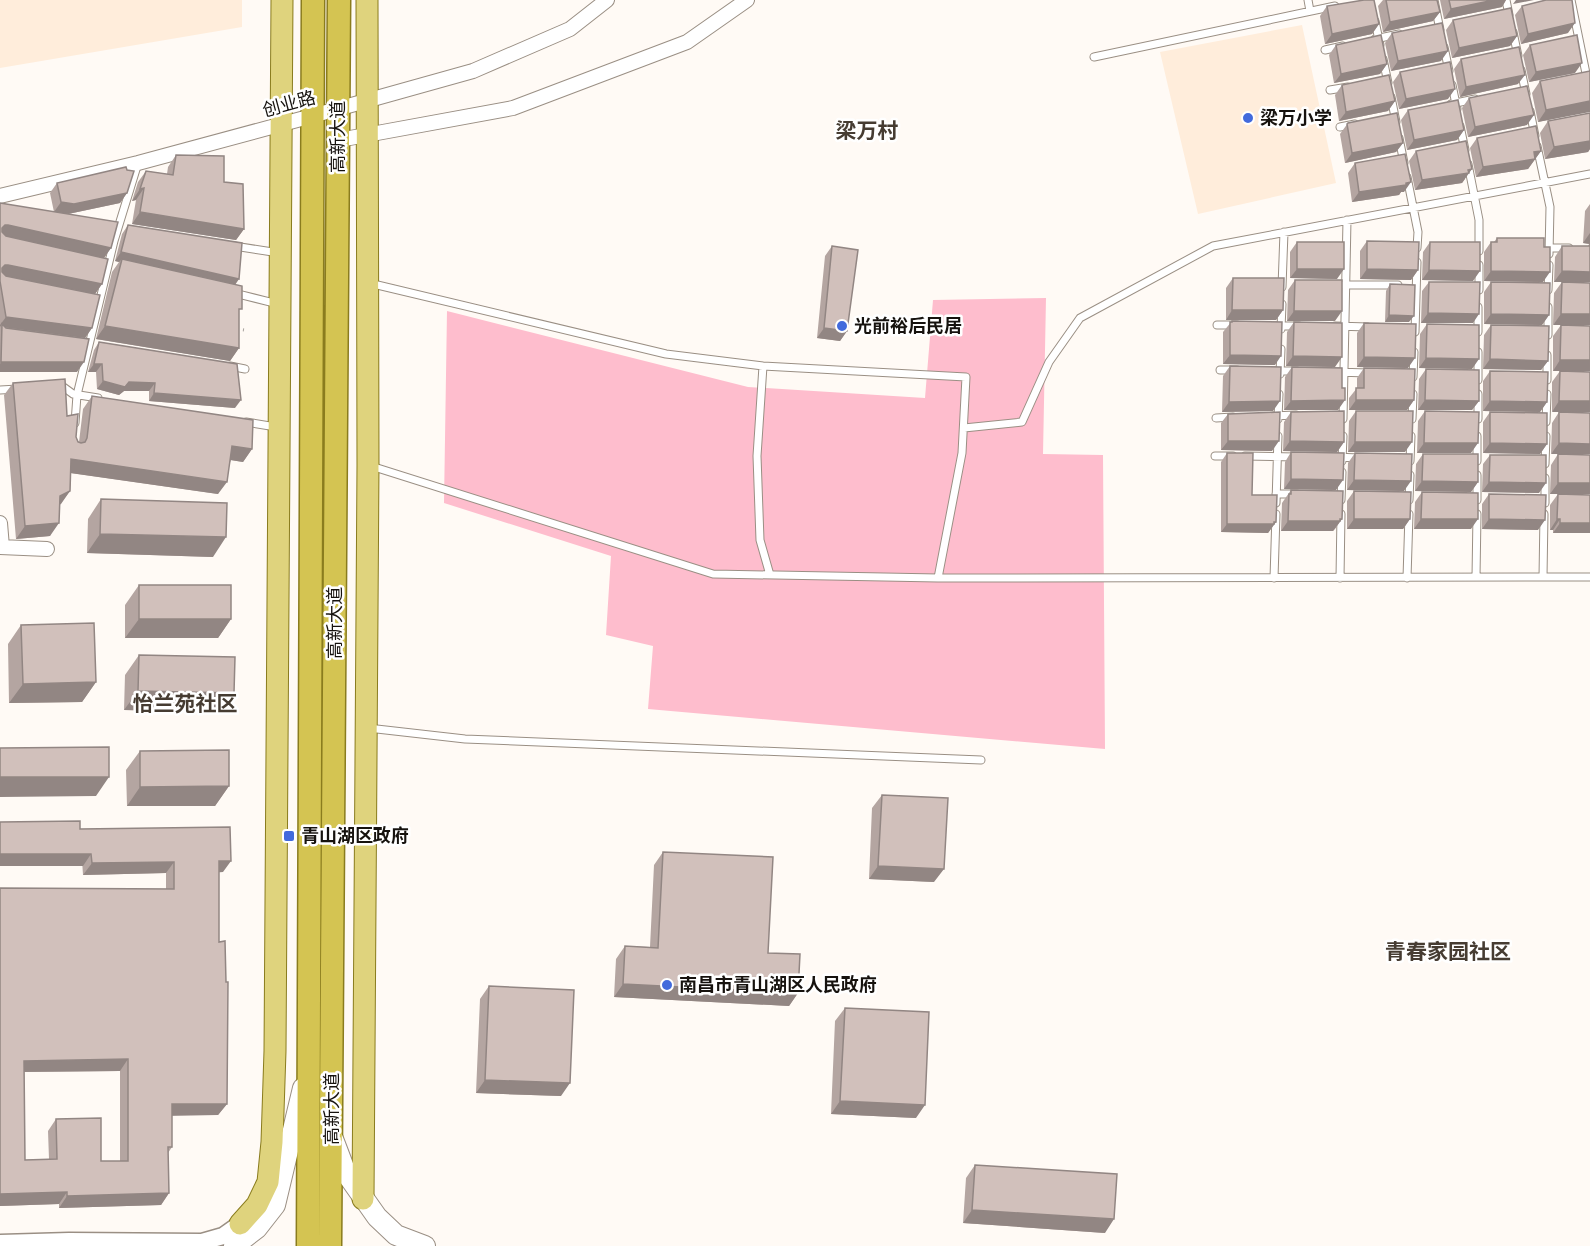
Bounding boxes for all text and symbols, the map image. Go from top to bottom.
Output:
street label: 创业路 [260,85,318,122]
street label: 高新大道 [326,101,349,173]
place label: 梁万小学 [1260,106,1332,129]
marker: 梁万小学 [1241,111,1255,125]
district label: 梁万村 [836,117,899,144]
place label: 光前裕后民居 [854,314,962,337]
marker: 光前裕后民居 [835,319,849,333]
street label: 高新大道 [323,587,346,659]
district label: 怡兰苑社区 [133,690,238,717]
place label: 青山湖区政府 [301,824,409,847]
marker: 青山湖区政府 [282,829,296,843]
district label: 青春家园社区 [1385,938,1511,965]
place label: 南昌市青山湖区人民政府 [679,973,877,996]
marker: 南昌市青山湖区人民政府 [660,978,674,992]
street label: 高新大道 [320,1073,343,1145]

